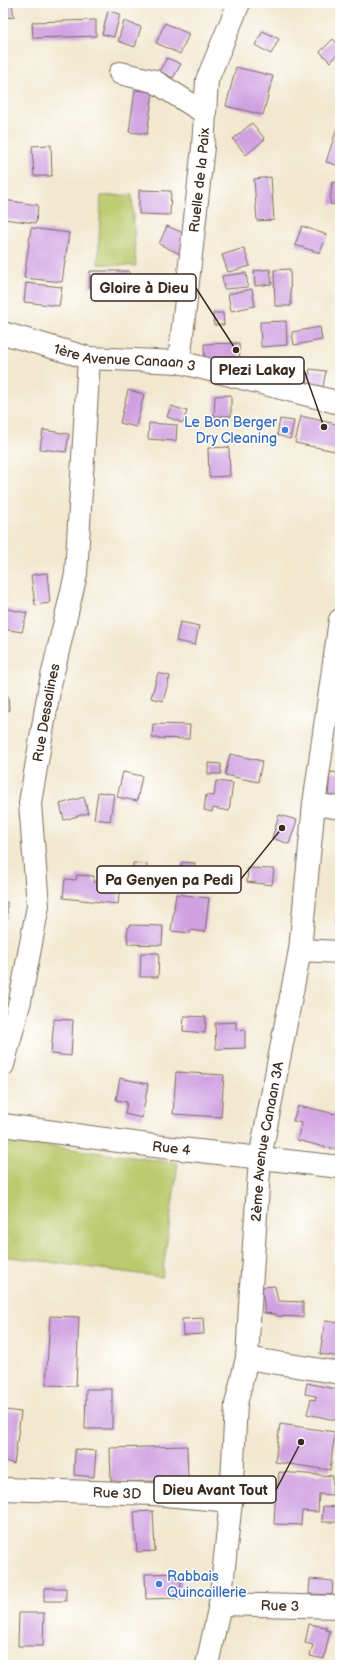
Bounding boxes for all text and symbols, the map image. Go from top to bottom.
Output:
street label: Ruelle de la Paix [185,127,213,233]
callout: Gloire à Dieu [91,274,196,301]
text: Gloire à Dieu [99,279,189,298]
street label: 1ère Avenue Canaan 3 [52,340,198,374]
callout: Plezi Lakay [211,357,304,384]
text: Plezi Lakay [219,361,296,380]
place label: Le Bon Berger Dry Cleaning [184,414,278,447]
marker: Le Bon Berger Dry Cleaning [280,425,290,435]
street label: Rue Dessalines [29,662,63,763]
callout: Pa Genyen pa Pedi [97,866,241,893]
text: Pa Genyen pa Pedi [105,871,233,890]
street label: 2ème Avenue Canaan 3A [247,1060,287,1222]
street label: Rue 4 [151,1137,192,1159]
callout: Dieu Avant Tout [154,1476,276,1503]
text: Dieu Avant Tout [162,1481,268,1500]
street label: Rue 3D [92,1483,142,1502]
place label: Rabbais Quincaillerie [167,1568,247,1601]
marker: Rabbais Quincaillerie [154,1579,164,1589]
street label: Rue 3 [261,1597,299,1614]

